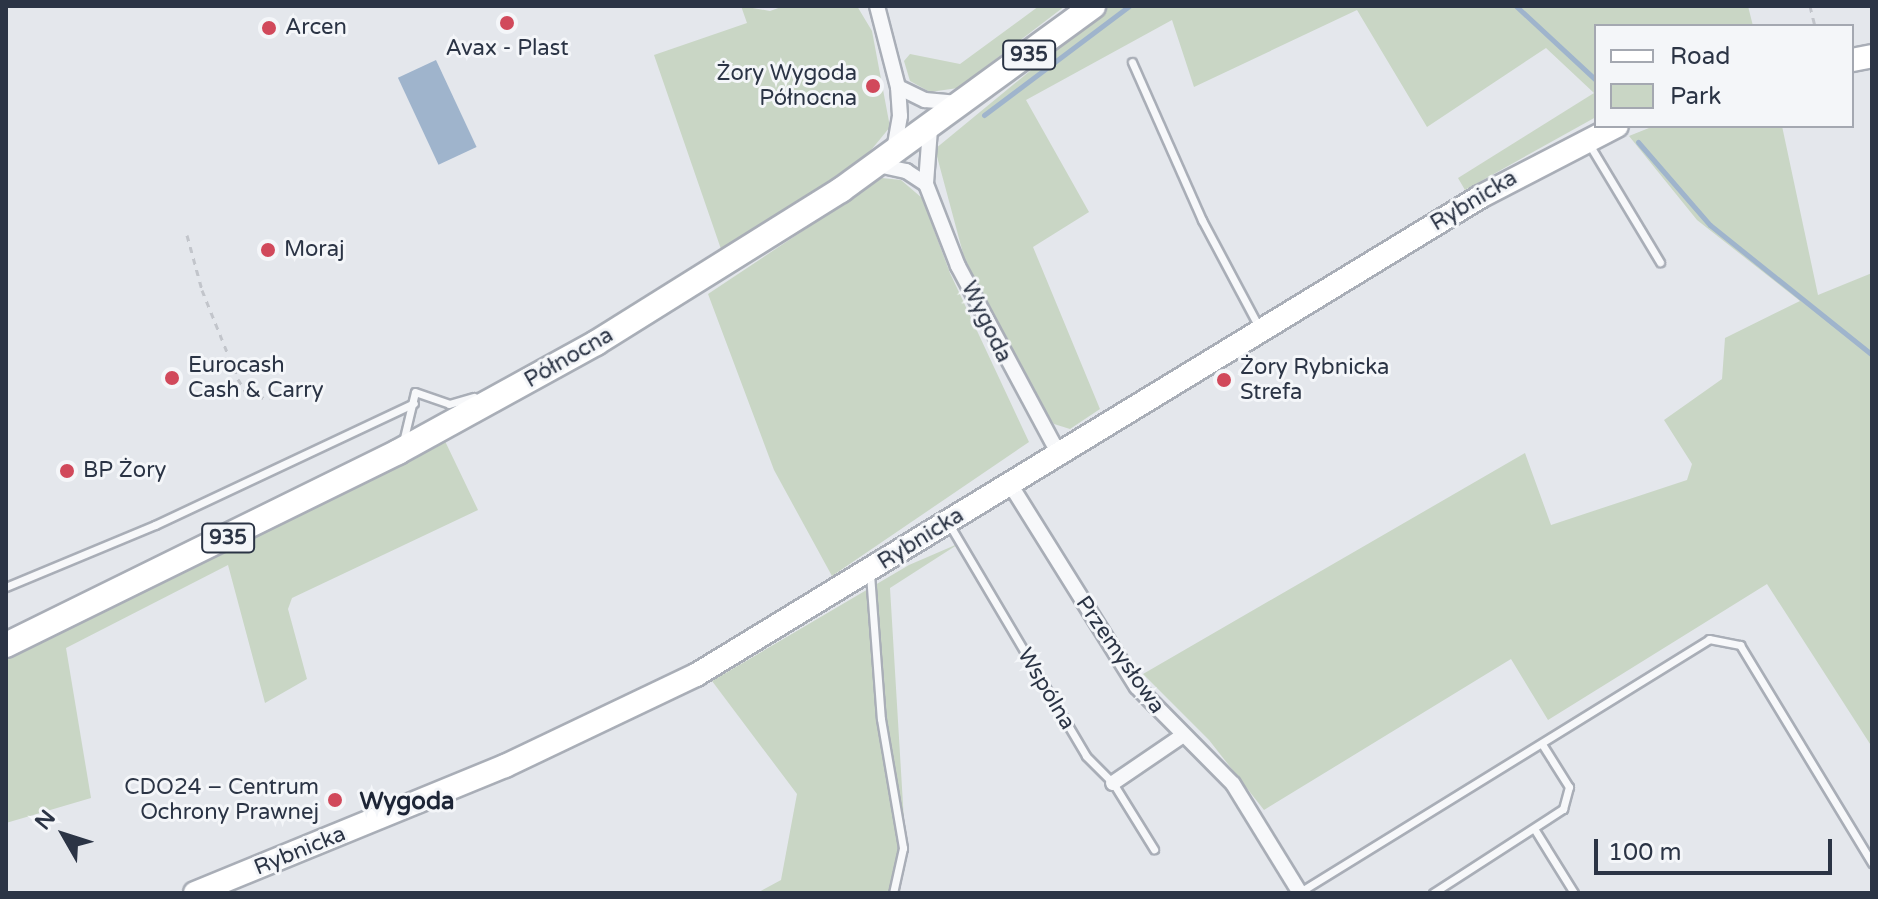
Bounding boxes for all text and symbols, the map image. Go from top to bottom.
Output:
marker: Avax - Plast [498,14,516,32]
place label: Arcen [285,15,347,41]
marker: Arcen [260,19,278,37]
legend [1594,24,1854,128]
place label: Avax - Plast [445,36,569,62]
road number: 935 [1001,39,1057,71]
text: Road [1670,42,1730,71]
place label: Żory Wygoda Północna [716,60,857,112]
marker: Żory Wygoda Północna [864,77,882,95]
text: Park [1670,82,1721,111]
street label: Rybnicka [1426,165,1522,237]
place label: Moraj [284,237,345,263]
marker: Moraj [259,241,277,259]
street label: Wygoda [955,277,1017,367]
street label: Północna [520,322,618,394]
place label: Eurocash Cash & Carry [188,352,323,404]
place label: Żory Rybnicka Strefa [1240,354,1389,406]
marker: Eurocash Cash & Carry [163,369,181,387]
marker: Żory Rybnicka Strefa [1215,371,1233,389]
place label: BP Żory [83,458,166,484]
marker: BP Żory [58,462,76,480]
street label: Rybnicka [873,502,969,576]
road number: 935 [200,522,256,554]
street label: Przemysłowa [1070,591,1170,719]
street label: Wspólna [1011,643,1081,735]
place label: CDO24 – Centrum Ochrony Prawnej [124,774,319,826]
district label: Wygoda [359,788,455,816]
marker: CDO24 – Centrum Ochrony Prawnej [326,791,344,809]
north arrow [24,795,104,875]
text: N [30,805,61,835]
street label: Rybnicka [251,821,349,881]
scale bar [1598,823,1836,873]
text: 100 m [1608,838,1682,867]

